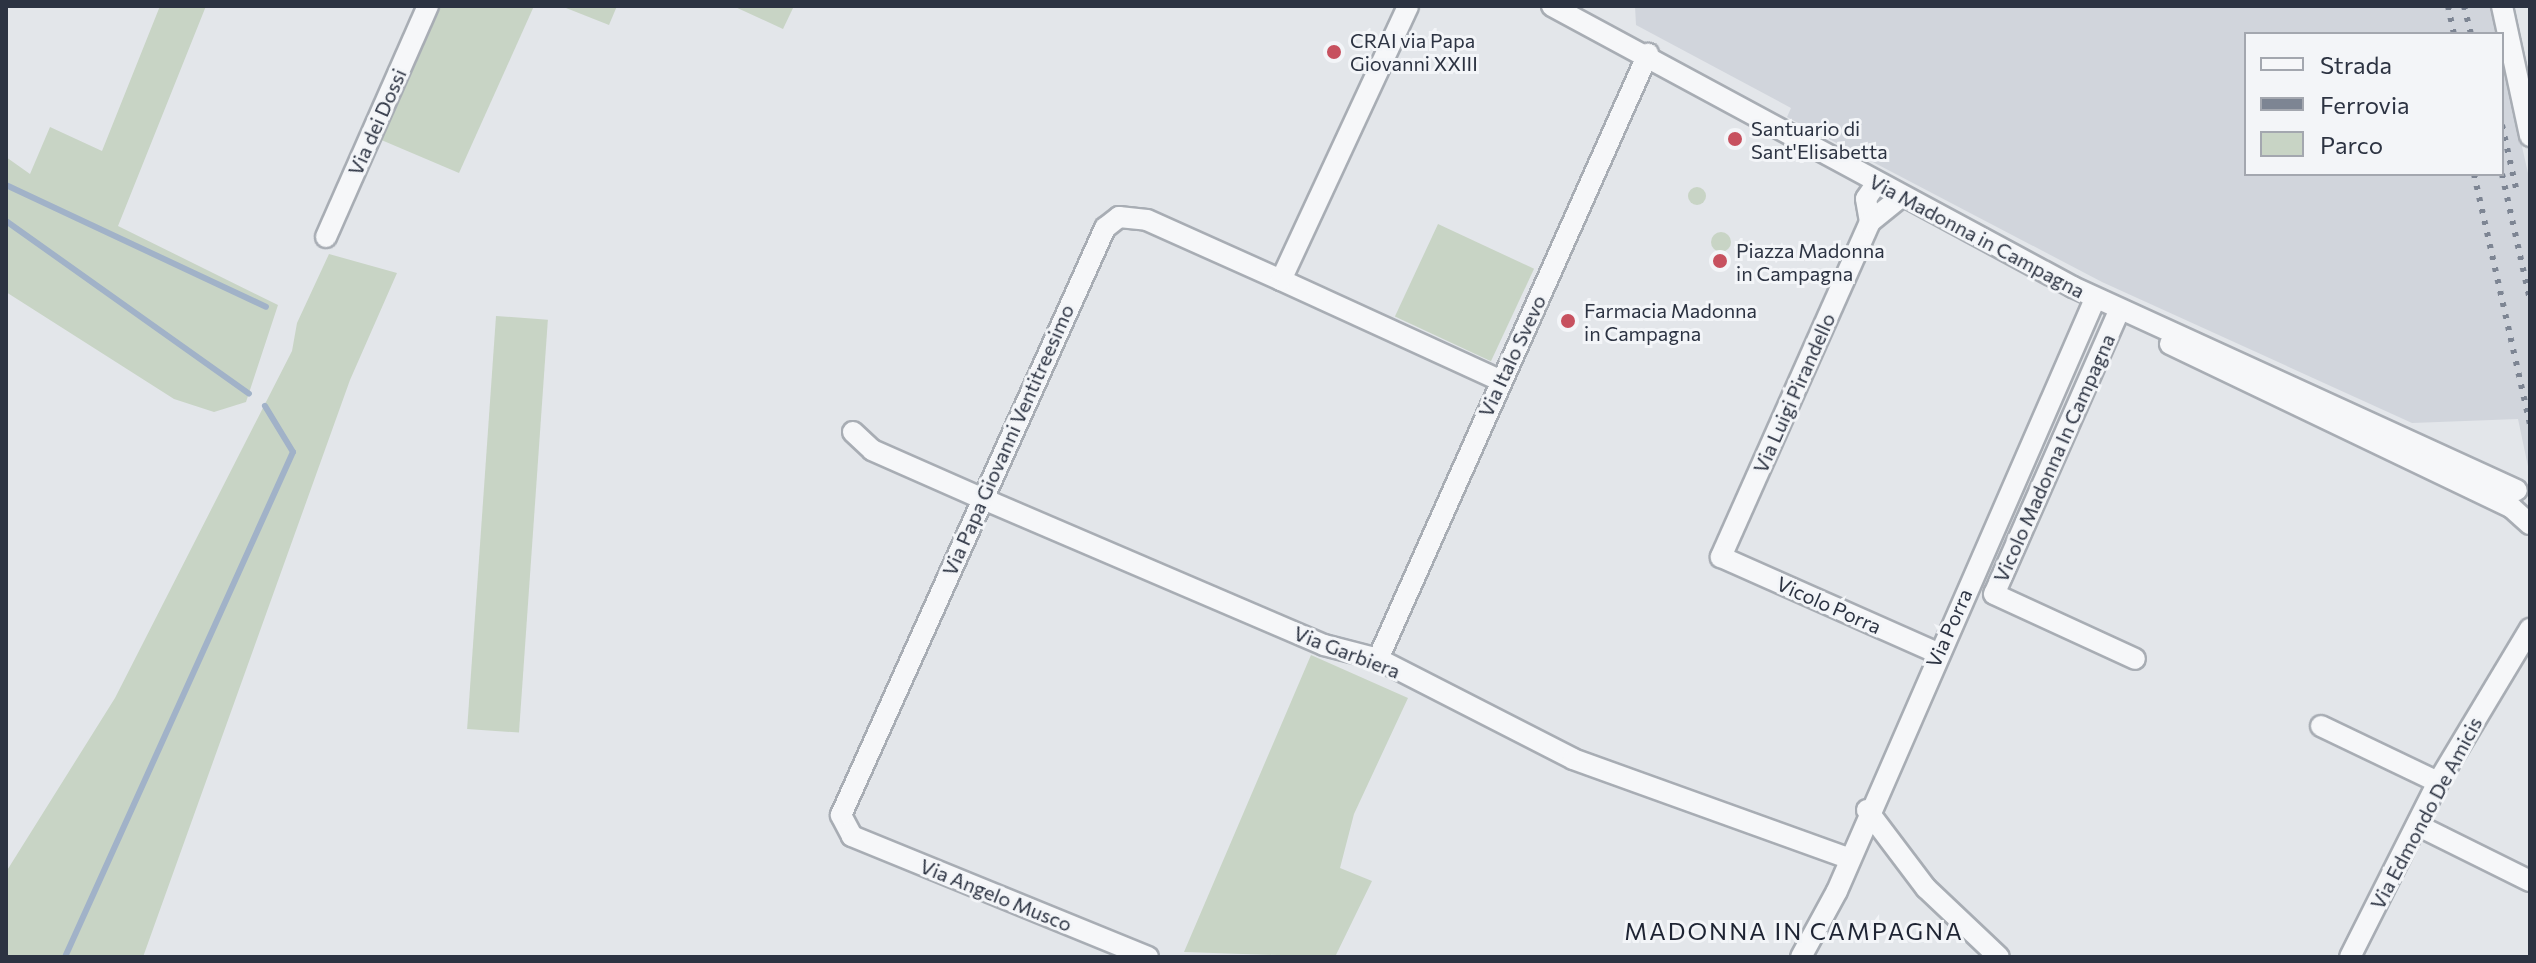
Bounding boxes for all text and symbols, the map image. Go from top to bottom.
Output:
place label: CRAI via Papa Giovanni XXIII [1350,28,1478,75]
legend [2244,32,2504,176]
marker: CRAI via Papa Giovanni XXIII [1325,43,1343,61]
text: Strada [2320,50,2392,79]
street label: Via dei Dossi [343,65,411,179]
text: Ferrovia [2320,90,2410,119]
place label: Santuario di Sant'Elisabetta [1751,116,1888,163]
marker: Santuario di Sant'Elisabetta [1726,130,1744,148]
text: Parco [2320,130,2383,159]
street label: Via Madonna in Campagna [1865,169,2089,303]
place label: Piazza Madonna in Campagna [1736,238,1885,285]
marker: Piazza Madonna in Campagna [1711,252,1729,270]
street label: Via Italo Svevo [1473,291,1551,421]
place label: Farmacia Madonna in Campagna [1584,298,1757,345]
street label: Via Papa Giovanni Ventitreesimo [937,301,1079,579]
street label: Via Luigi Pirandello [1748,309,1840,477]
marker: Farmacia Madonna in Campagna [1559,312,1577,330]
street label: Vicolo Madonna In Campagna [1988,330,2120,586]
street label: Vicolo Porra [1773,571,1885,639]
street label: Via Porra [1921,585,1977,671]
street label: Via Garbiera [1290,621,1404,683]
street label: Via Edmondo De Amicis [2365,713,2487,913]
street label: Via Angelo Musco [917,854,1075,936]
district label: MADONNA IN CAMPAGNA [1624,917,1964,945]

